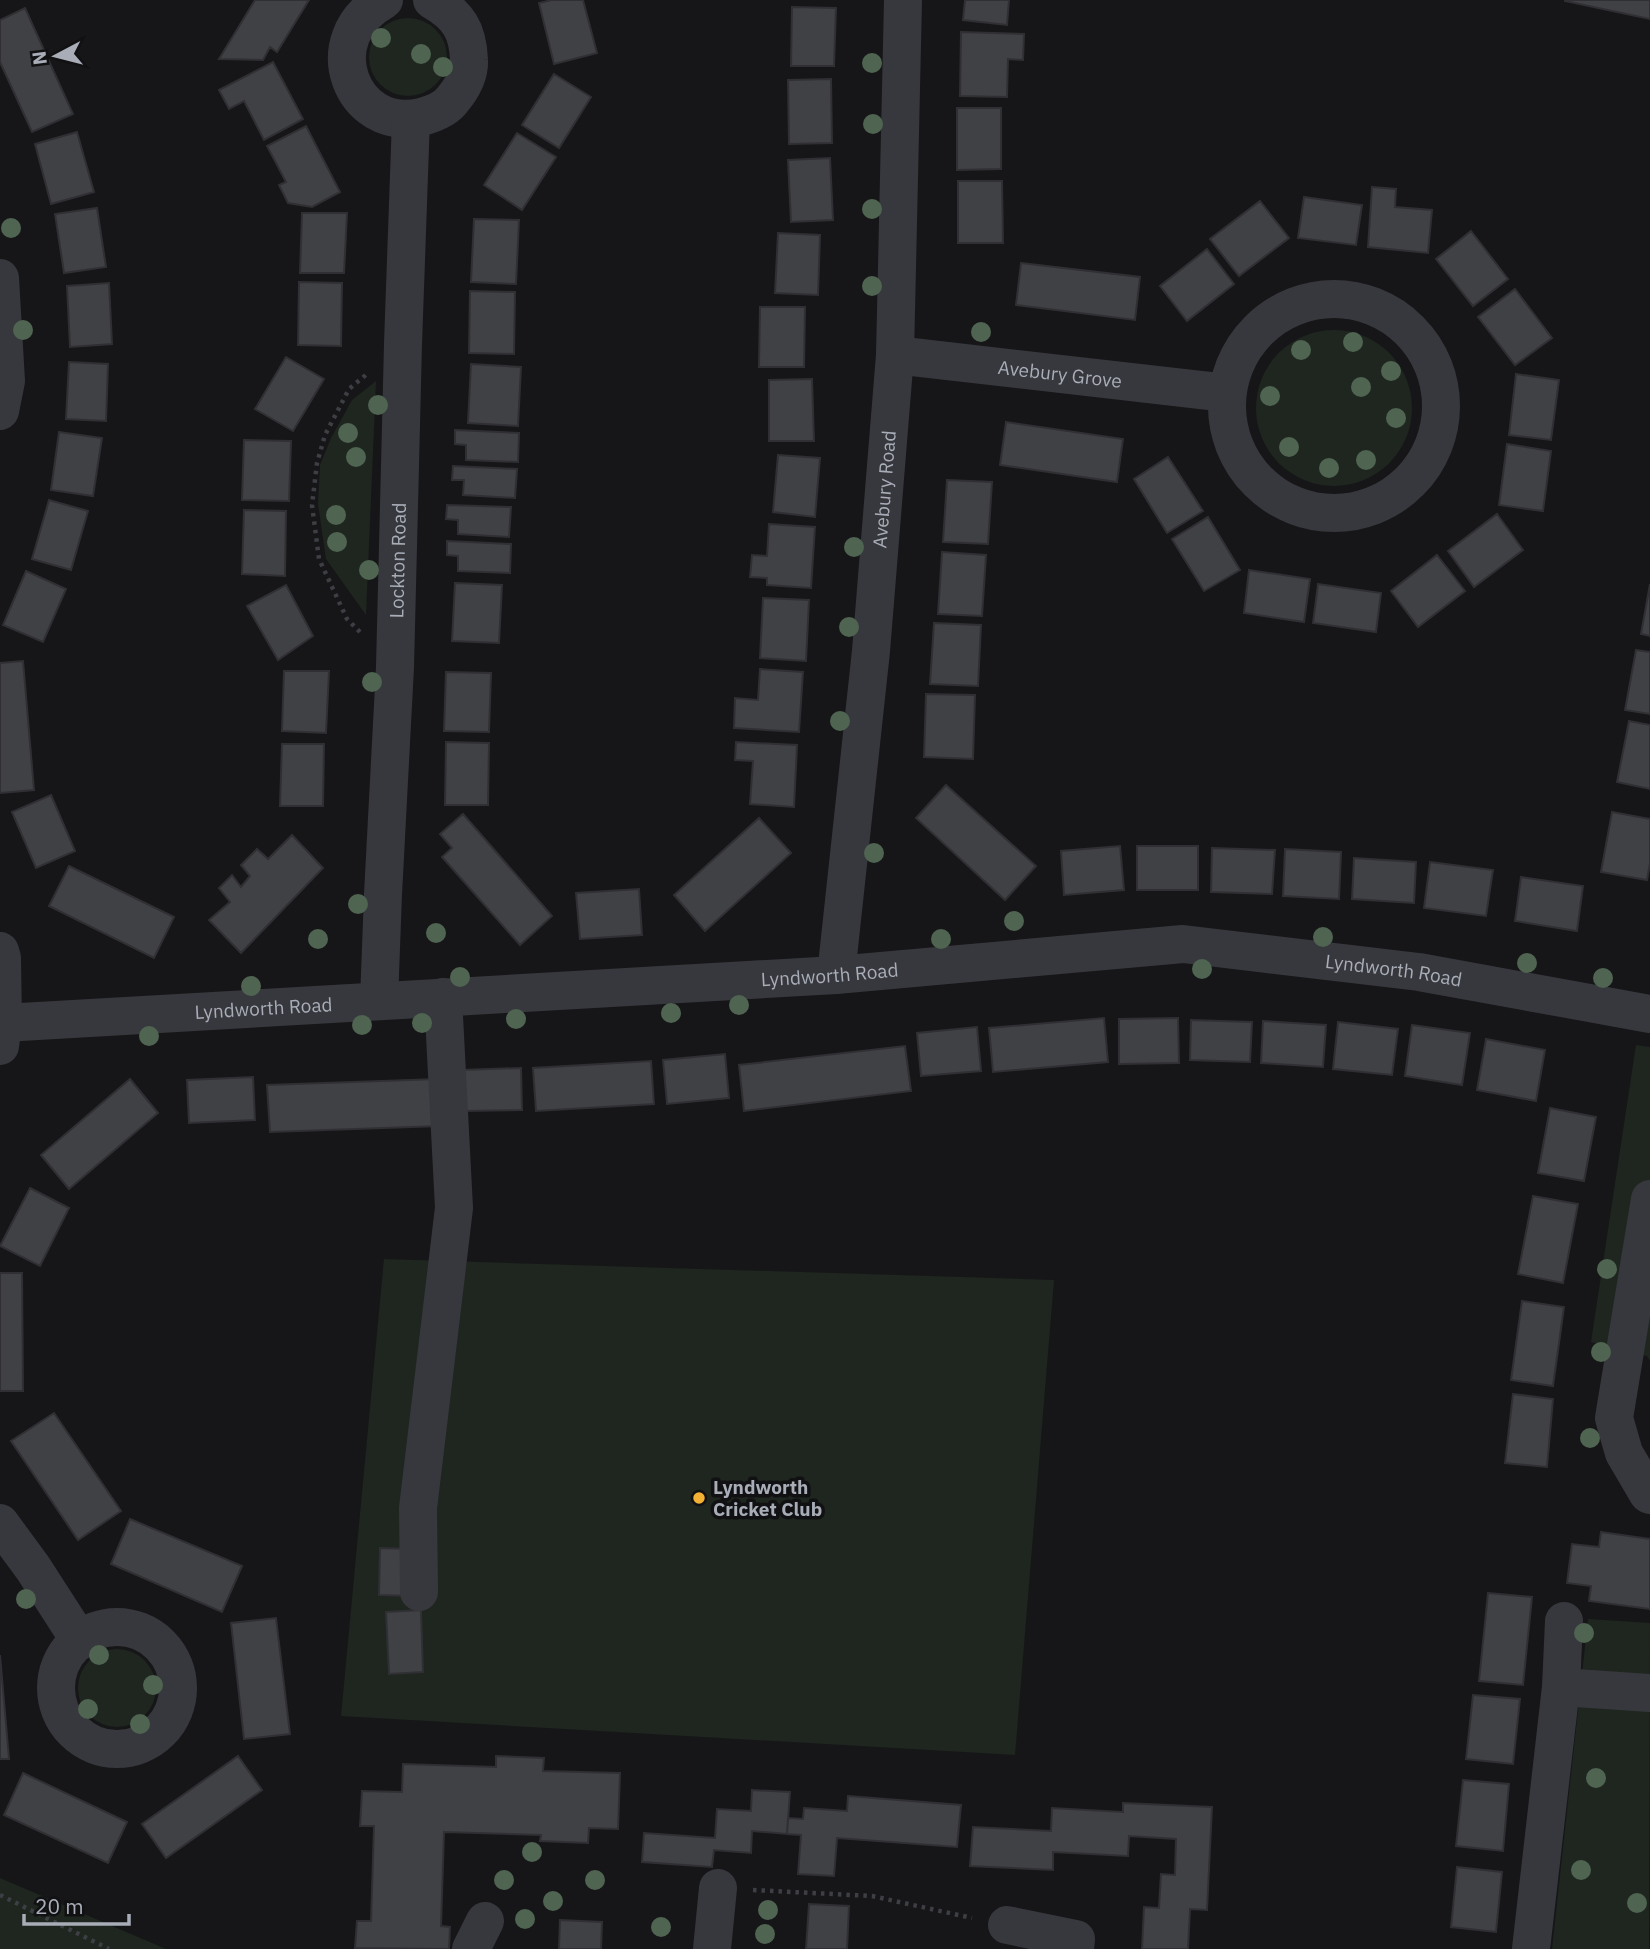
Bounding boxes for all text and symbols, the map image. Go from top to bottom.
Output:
north arrow [21,21,91,91]
text: N [26,50,52,66]
street label: Avebury Grove [997,355,1123,393]
street label: Avebury Road [867,430,901,549]
street label: Lockton Road [384,502,411,619]
street label: Lyndworth Road [1324,949,1464,992]
street label: Lyndworth Road [760,957,899,991]
street label: Lyndworth Road [194,992,333,1024]
place label: Lyndworth Cricket Club [713,1475,822,1521]
marker: Lyndworth Cricket Club [691,1490,707,1506]
scale bar [24,1882,130,1926]
text: 20 m [35,1892,84,1920]

